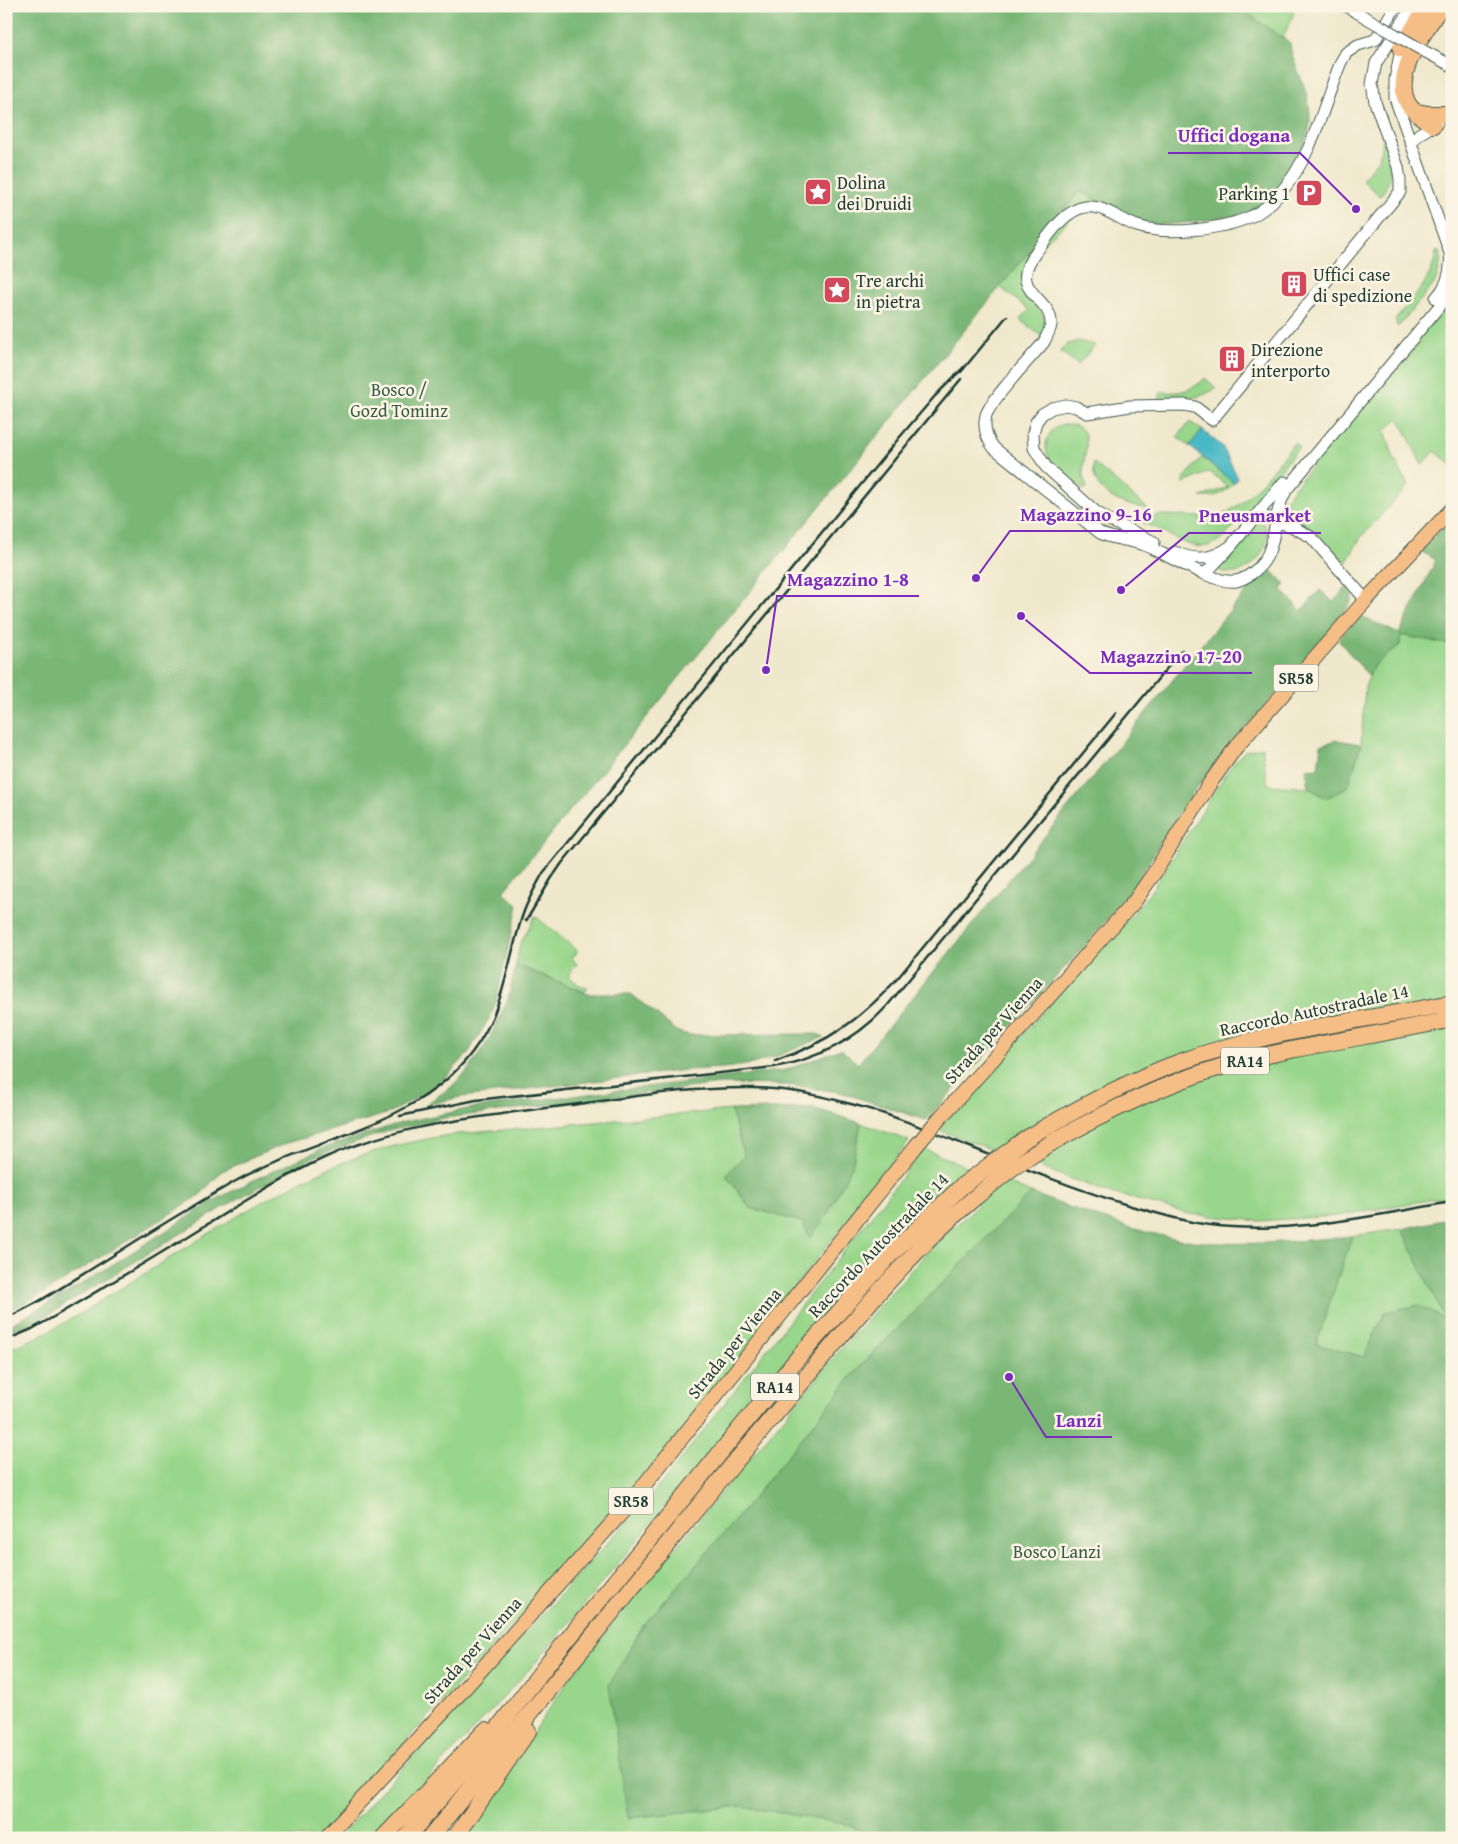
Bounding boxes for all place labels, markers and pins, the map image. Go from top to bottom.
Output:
callout: Uffici dogana [1168,119,1300,153]
place label: Dolina dei Druidi [837,169,912,217]
place icon: Dolina dei Druidi [803,177,833,207]
parking icon: Parking 1 [1294,178,1324,208]
place label: Parking 1 [1219,180,1290,207]
place label: Uffici case di spedizione [1313,261,1412,309]
place label: Tre archi in pietra [856,267,924,315]
building icon: Uffici case di spedizione [1279,269,1309,299]
place icon: Tre archi in pietra [822,275,852,305]
place label: Direzione interporto [1251,336,1330,384]
building icon: Direzione interporto [1217,344,1247,374]
callout: Magazzino 9-16 [1010,497,1162,531]
callout: Pneusmarket [1189,499,1321,533]
callout: Magazzino 1-8 [777,562,919,596]
callout: Magazzino 17-20 [1090,639,1252,673]
callout: Lanzi [1046,1403,1112,1437]

